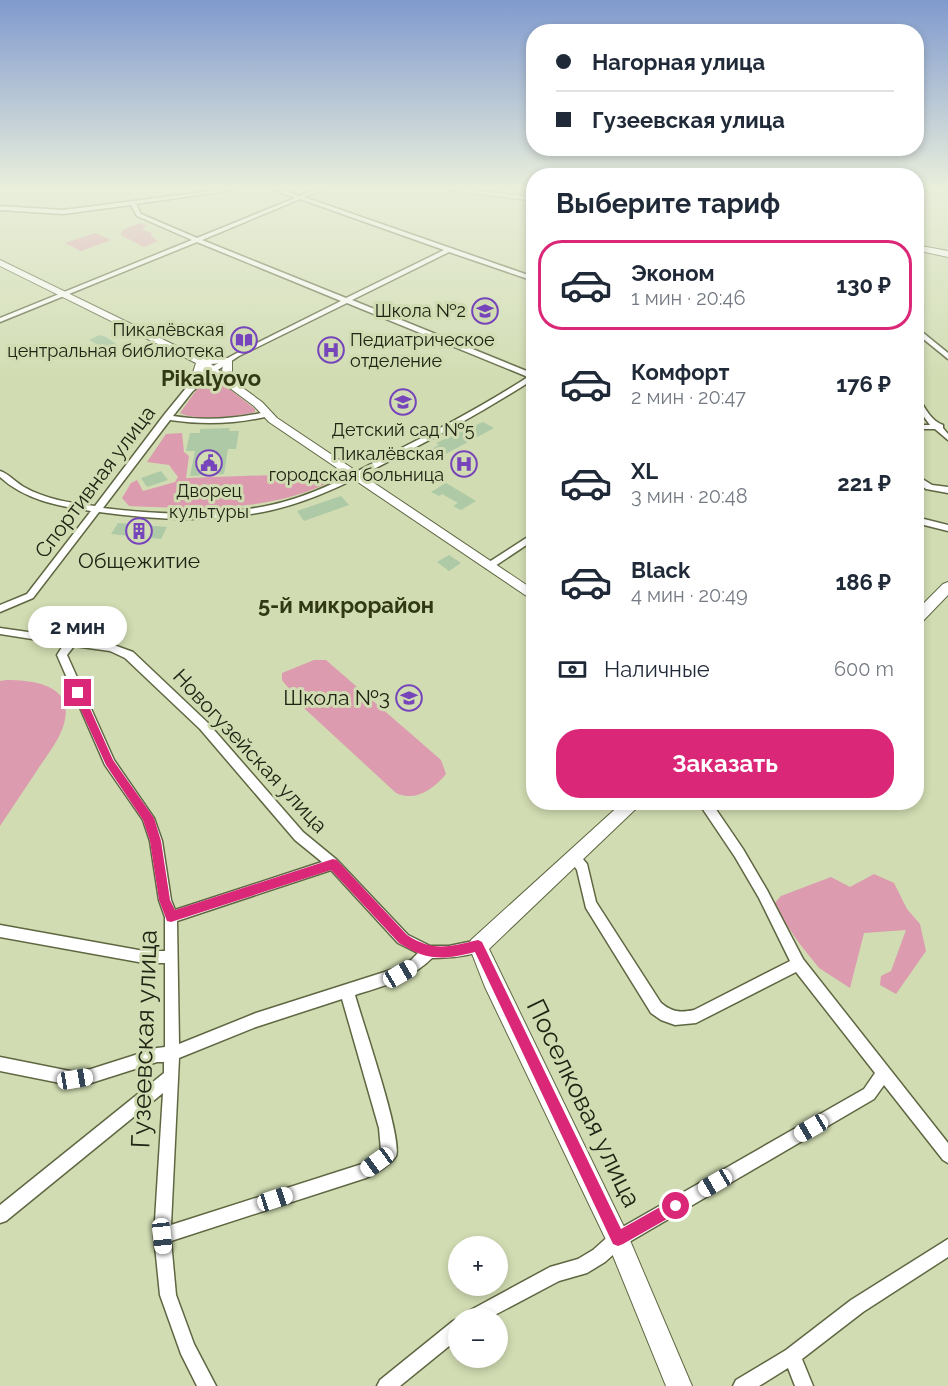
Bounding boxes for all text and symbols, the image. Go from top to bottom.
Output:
text: Нагорная улица [592,49,765,75]
text: Гузеевская улица [592,107,785,133]
text: Выберите тариф [556,188,780,219]
icon: car [559,258,613,312]
text: Эконом [631,260,715,286]
text: 130 ₽ [836,272,891,298]
text: 1 мин · 20:46 [631,286,746,310]
school or university icon: Школа №2 [470,296,500,326]
place label: Школа №2 [375,300,466,321]
place label: Пикалёвская центральная библиотека [7,319,224,361]
library icon: Пикалёвская центральная библиотека [229,325,259,355]
place label: Педиатрическое отделение [350,329,495,371]
hospital icon: Педиатрическое отделение [316,335,346,365]
icon: car [559,357,613,411]
text: Комфорт [631,359,729,385]
district label: Pikalyovo [161,365,261,391]
text: 176 ₽ [836,371,891,397]
text: 2 мин · 20:47 [631,385,746,409]
school or university icon: Детский сад №5 [388,387,418,417]
street label: Спортивная улица [29,401,160,563]
place label: Детский сад №5 [332,419,475,440]
place label: Пикалёвская городская больница [269,443,444,485]
public building icon: Дворец культуры [194,448,224,478]
hospital icon: Пикалёвская городская больница [449,449,479,479]
icon: car [559,456,613,510]
text: XL [631,458,658,484]
text: 221 ₽ [837,470,891,496]
place label: Дворец культуры [169,480,249,522]
text: 3 мин · 20:48 [631,484,748,508]
building icon: Общежитие [124,516,154,546]
place label: Общежитие [78,548,200,573]
icon: car [559,555,613,609]
text: Black [631,557,690,583]
text: 186 ₽ [835,569,891,595]
text: 4 мин · 20:49 [631,583,748,607]
district label: 5-й микрорайон [258,592,434,618]
callout: 2 мин [28,606,128,648]
text: 2 мин [50,615,105,639]
icon: cash [556,653,589,686]
text: Наличные [604,656,710,682]
text: 600 m [834,657,894,681]
street label: Новогузейская улица [168,664,333,838]
route end [64,679,91,706]
school or university icon: Школа №3 [394,683,424,713]
place label: Школа №3 [283,685,390,710]
button: Заказать [556,729,894,798]
street label: Гузеевская улица [125,929,163,1149]
car [380,957,420,991]
street label: Поселковая улица [521,994,647,1212]
car [56,1067,94,1091]
car [791,1111,831,1145]
car [357,1144,397,1180]
car [695,1166,735,1200]
car [255,1185,295,1213]
route start [662,1192,689,1219]
car [151,1217,173,1255]
map controls [448,1236,508,1368]
button: + [448,1236,508,1296]
button: − [448,1308,508,1368]

